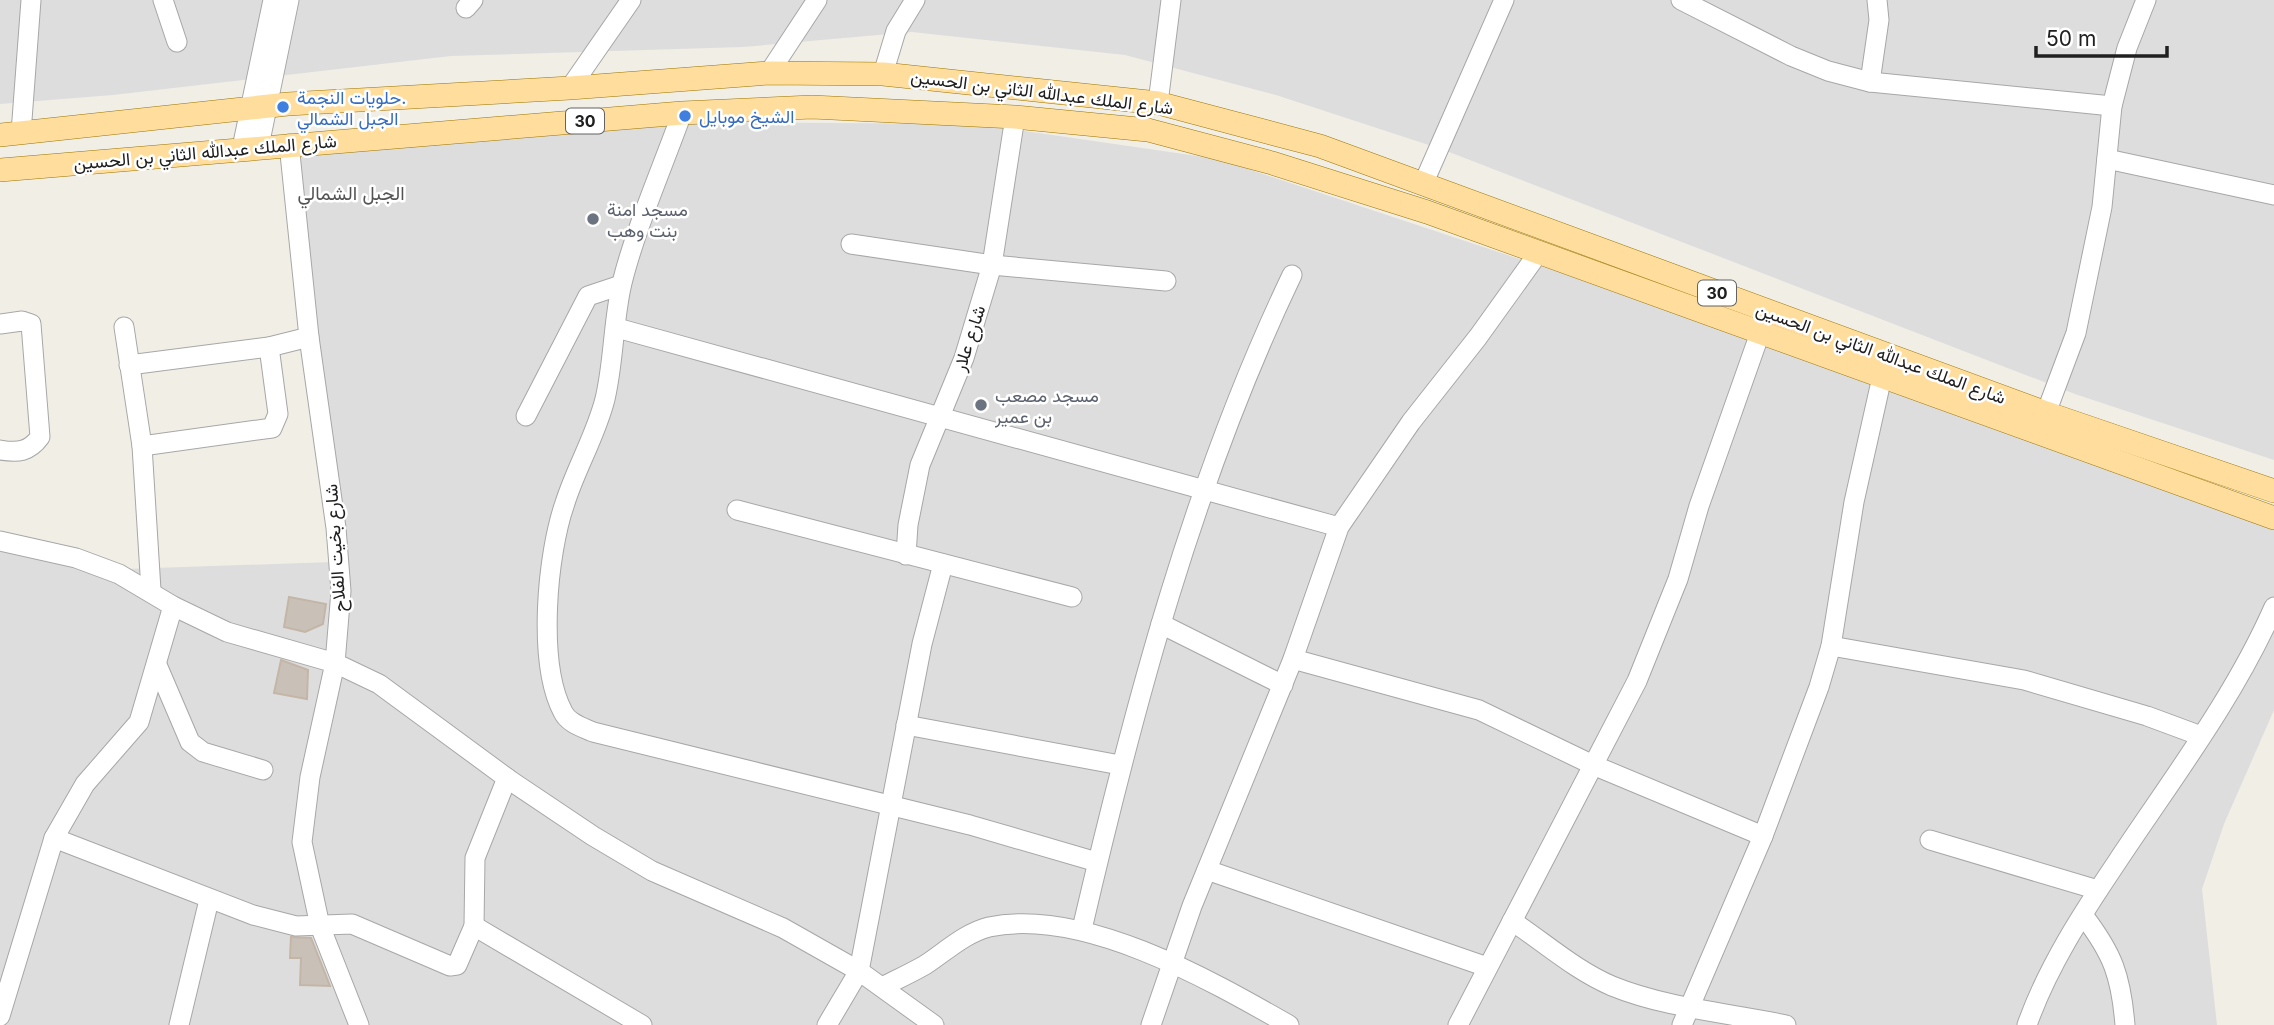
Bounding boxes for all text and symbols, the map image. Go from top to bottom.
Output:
scale bar [2036,14,2167,58]
text: 50 m [2046,26,2096,51]
street label: شارع الملك عبدالله الثاني بن الحسين [909,65,1174,123]
place label: حلويات النجمة. الجبل الشمالي [297,87,406,134]
marker: حلويات النجمة. الجبل الشمالي [275,99,291,115]
place label: الشيخ موبايل [699,106,794,129]
road number: 30 [566,108,604,134]
marker: الشيخ موبايل [677,108,693,124]
street label: شارع الملك عبدالله الثاني بن الحسين [73,130,338,179]
district label: الجبل الشمالي [297,182,405,209]
place label: مسجد امنة بنت وهب [607,199,688,242]
marker: مسجد امنة بنت وهب [585,211,601,227]
road number: 30 [1698,280,1736,306]
street label: شارع الملك عبدالله الثاني بن الحسين [1752,298,2009,413]
street label: شارع علار [948,303,991,375]
place label: مسجد مصعب بن عمير [994,385,1099,428]
marker: مسجد مصعب بن عمير [973,397,989,413]
street label: شارع بخيت الفلاح [320,483,352,613]

